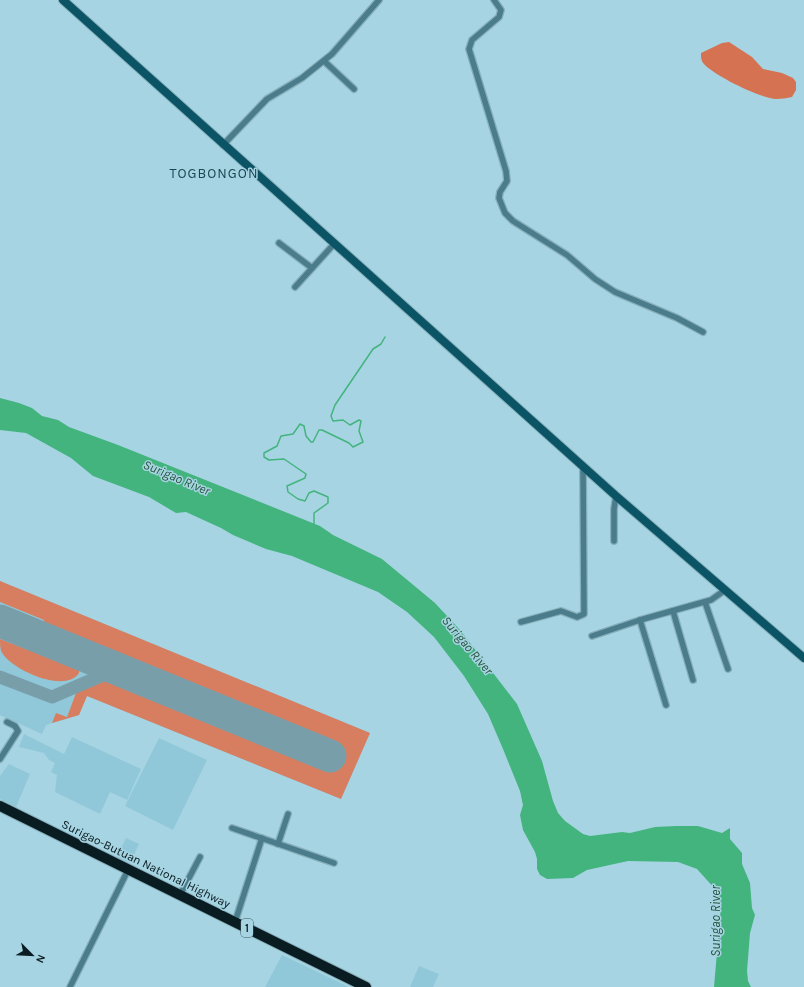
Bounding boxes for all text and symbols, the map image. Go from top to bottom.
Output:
district label: TOGBONGON [169,165,259,182]
water label: Surigao River [141,457,213,499]
water label: Surigao River [439,613,497,678]
street label: Surigao-Butuan National Highway [59,817,233,911]
water label: Surigao River [708,885,723,957]
road number: 1 [241,919,253,937]
north arrow [12,935,52,975]
text: N [33,953,48,965]

